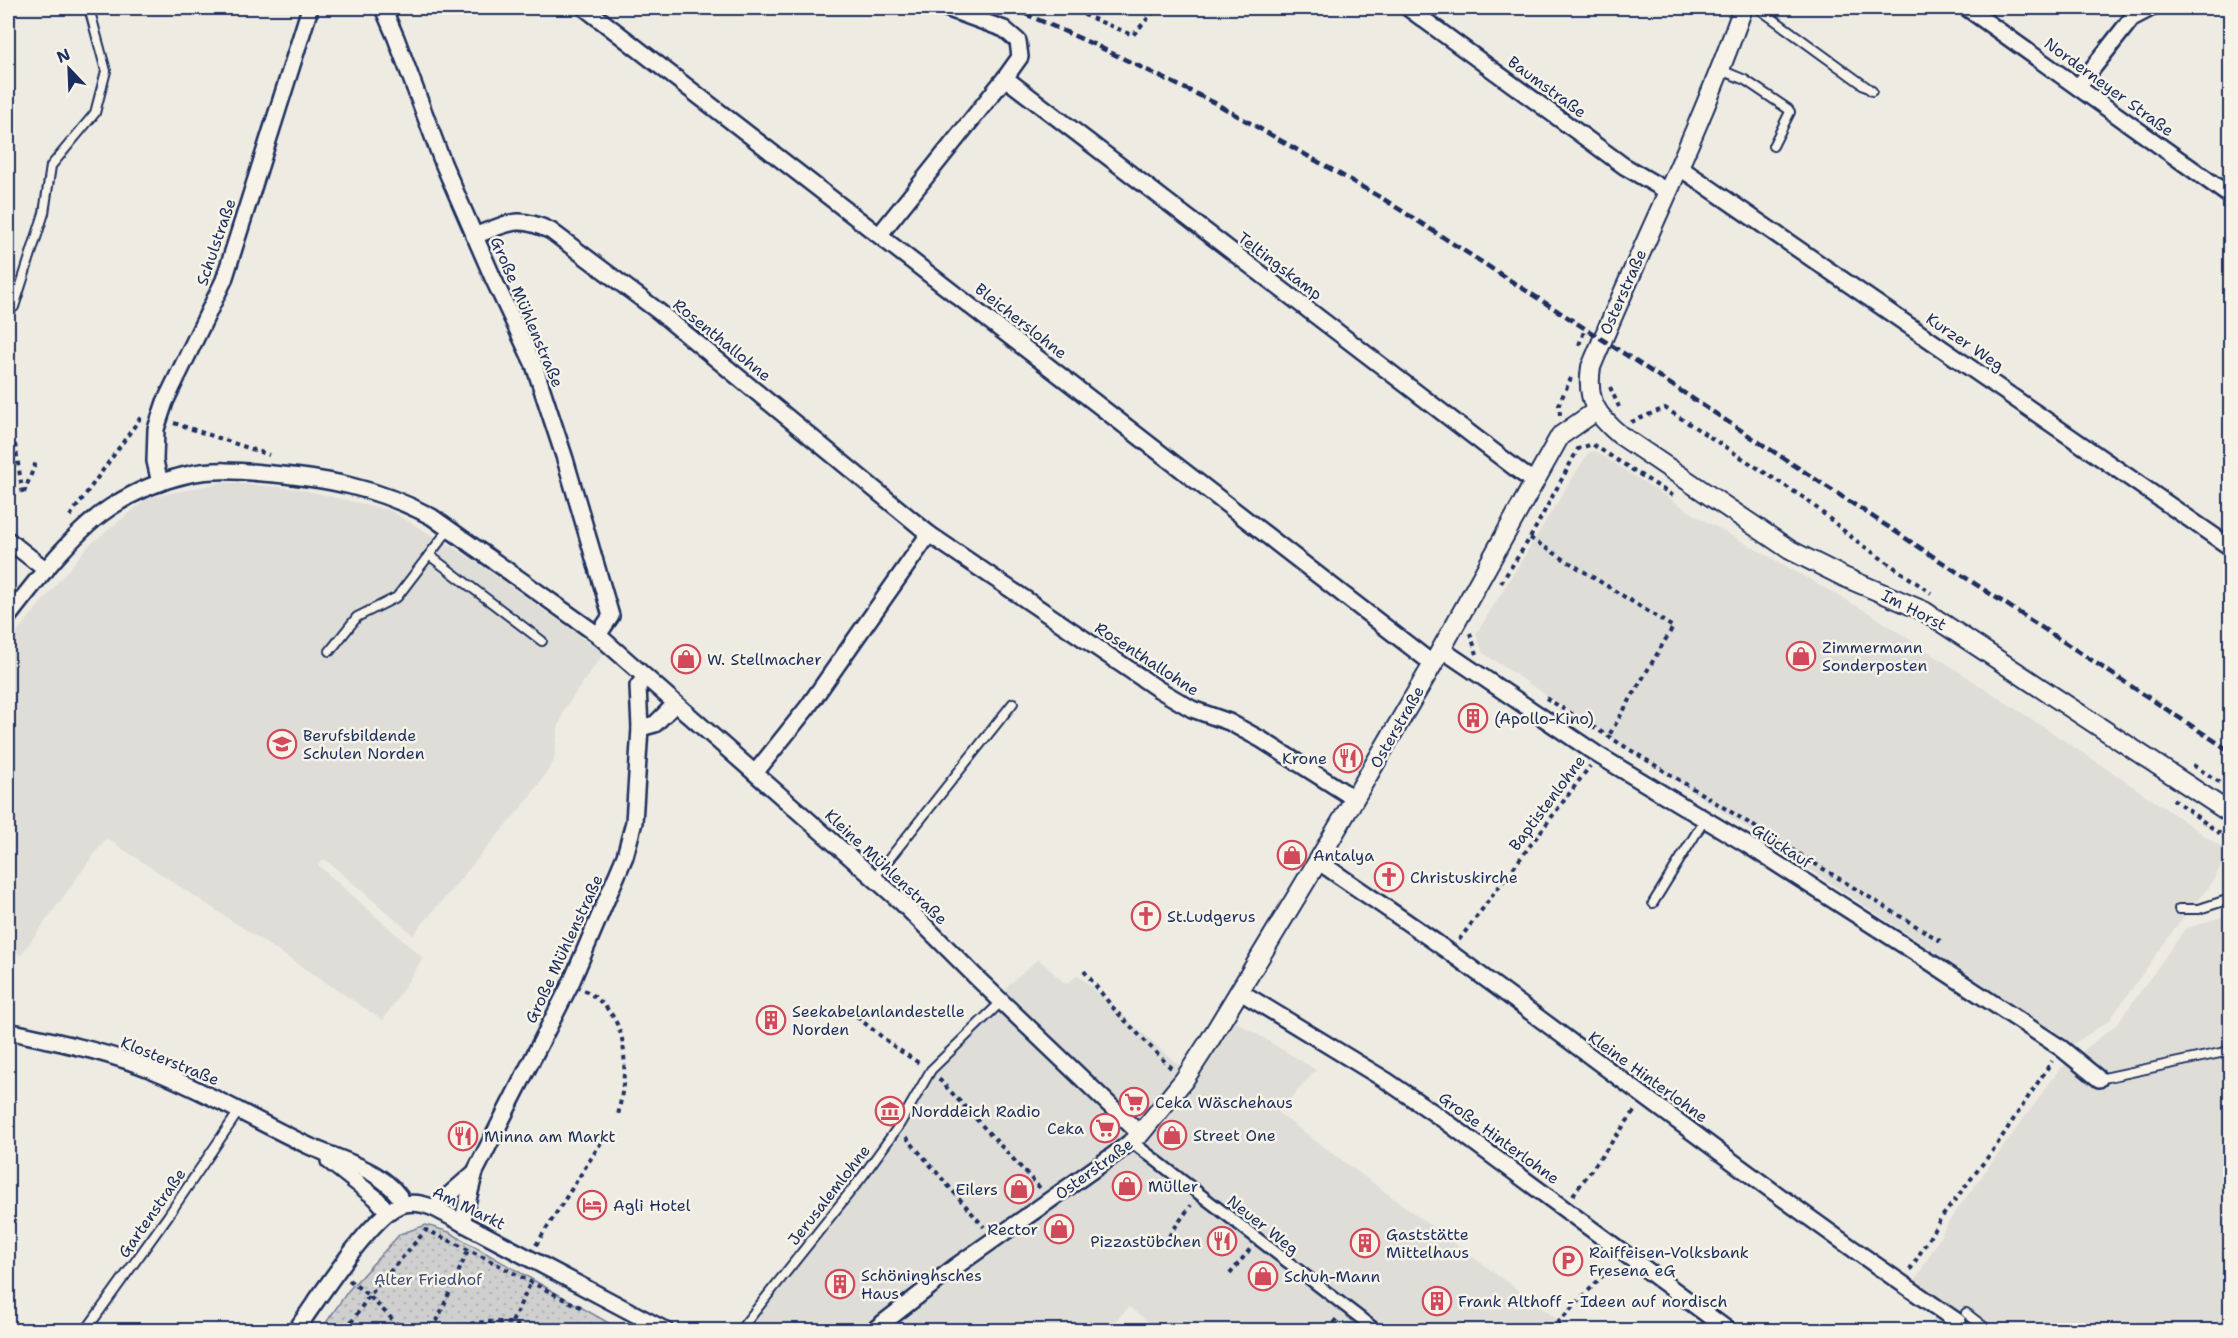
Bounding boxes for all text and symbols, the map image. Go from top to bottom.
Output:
street label: Norderneyer Straße [2040,33,2178,141]
north arrow [39,39,99,99]
text: N [53,44,73,68]
street label: Baumstraße [1503,51,1591,123]
street label: Schulstraße [191,196,241,288]
street label: Teltingskamp [1233,227,1327,305]
street label: Große Mühlenstraße [486,234,568,390]
street label: Osterstraße [1595,246,1651,338]
street label: Bleicherslohne [971,278,1071,364]
street label: Rosenthallohne [669,294,775,386]
street label: Kurzer Weg [1922,308,2008,376]
street label: Im Horst [1878,585,1950,635]
street label: Rosenthallohne [1091,617,1203,701]
place label: Zimmermann Sonderposten [1822,637,1928,676]
shop icon: Zimmermann Sonderposten [1785,640,1817,672]
shop icon: W. Stellmacher [670,643,702,675]
place label: W. Stellmacher [707,649,822,670]
street label: Osterstraße [1365,682,1429,772]
building icon: (Apollo-Kino) [1457,702,1489,734]
place label: (Apollo-Kino) [1494,708,1594,729]
place label: Berufsbildende Schulen Norden [303,725,425,764]
school or university icon: Berufsbildende Schulen Norden [266,728,298,760]
restaurant icon: Krone [1332,742,1364,774]
place label: Krone [1282,748,1327,769]
street label: Baptistenlohne [1504,751,1590,855]
street label: Kleine Mühlenstraße [820,805,952,929]
street label: Glückauf [1748,819,1817,874]
shop icon: Antalya [1276,839,1308,871]
place label: Antalya [1313,845,1374,866]
church icon: Christuskirche [1373,861,1405,893]
place label: Christuskirche [1410,867,1518,888]
street label: Große Mühlenstraße [520,871,608,1027]
church icon: St.Ludgerus [1130,900,1162,932]
place label: St.Ludgerus [1167,906,1256,927]
place label: Seekabelanlandestelle Norden [792,1001,965,1040]
building icon: Seekabelanlandestelle Norden [755,1004,787,1036]
street label: Kleine Hinterlohne [1584,1027,1712,1127]
street label: Klosterstraße [118,1032,222,1090]
supermarket icon: Ceka Wäschehaus [1118,1086,1150,1118]
street label: Große Hinterlohne [1434,1087,1564,1189]
place label: Ceka Wäschehaus [1155,1092,1293,1113]
museum icon: Norddeich Radio [874,1095,906,1127]
place label: Norddeich Radio [911,1101,1040,1122]
supermarket icon: Ceka [1089,1112,1121,1144]
place label: Ceka [1047,1118,1084,1139]
shop icon: Street One [1156,1119,1188,1151]
restaurant icon: Minna am Markt [447,1120,479,1152]
place label: Street One [1193,1125,1276,1146]
place label: Minna am Markt [484,1126,616,1147]
street label: Osterstraße [1051,1134,1137,1204]
street label: Jerusalemlohne [783,1140,875,1250]
street label: Gartenstraße [113,1164,191,1262]
shop icon: Müller [1111,1170,1143,1202]
shop icon: Eilers [1003,1173,1035,1205]
place label: Müller [1148,1176,1198,1197]
place label: Eilers [955,1179,998,1200]
street label: Am Markt [429,1181,509,1235]
hotel icon: Agli Hotel [576,1189,608,1221]
street label: Neuer Weg [1223,1191,1303,1260]
place label: Agli Hotel [613,1195,691,1216]
shop icon: Rector [1043,1213,1075,1245]
place label: Rector [987,1219,1038,1240]
place label: Gaststätte Mittelhaus [1386,1224,1469,1263]
restaurant icon: Pizzastübchen [1206,1225,1238,1257]
building icon: Gaststätte Mittelhaus [1349,1227,1381,1259]
place label: Pizzastübchen [1090,1231,1201,1252]
place label: Raiffeisen-Volksbank Fresena eG [1589,1242,1749,1281]
parking icon: Raiffeisen-Volksbank Fresena eG [1552,1245,1584,1277]
shop icon: Schuh-Mann [1247,1260,1279,1292]
place label: Schöninghsches Haus [861,1265,982,1304]
place label: Schuh-Mann [1284,1266,1380,1287]
building icon: Schöninghsches Haus [824,1268,856,1300]
park label: Alter Friedhof [374,1269,483,1290]
building icon: Frank Althoff - Ideen auf nordisch [1421,1285,1453,1317]
place label: Frank Althoff - Ideen auf nordisch [1458,1291,1727,1312]

